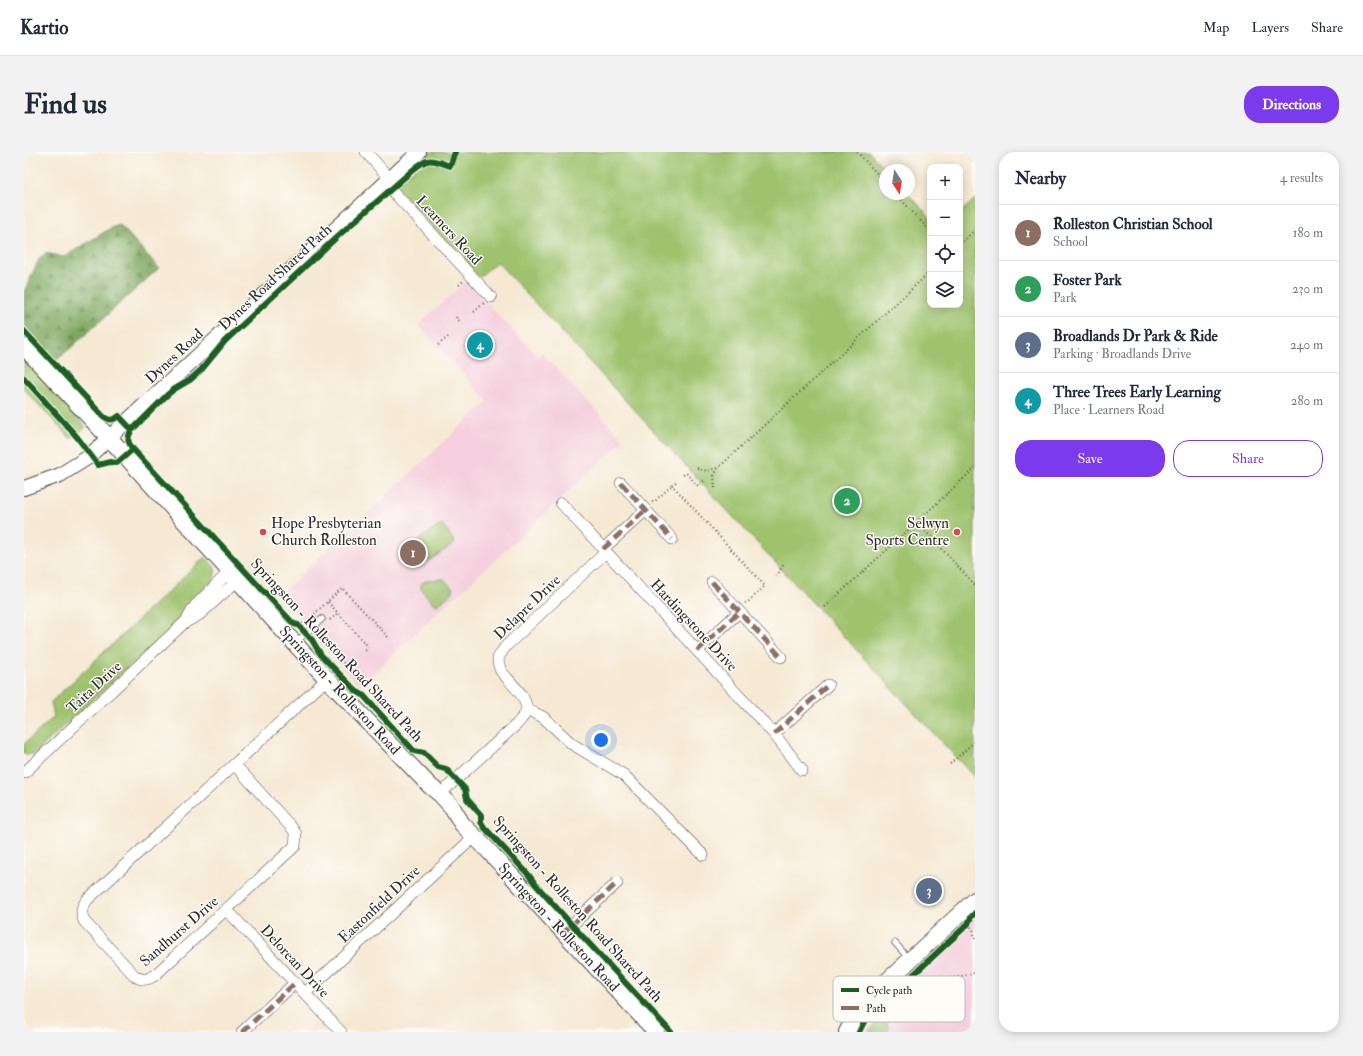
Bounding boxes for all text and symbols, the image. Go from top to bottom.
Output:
text: Kartio [20,16,68,40]
text: Map [1203,19,1229,36]
text: Layers [1251,19,1289,36]
text: Share [1311,19,1343,36]
button: Directions [1244,86,1339,123]
text: Find us [24,87,107,122]
north arrow [879,164,915,200]
map controls [927,164,963,308]
button: + [927,164,963,200]
text: Nearby [1015,168,1066,189]
text: 4 results [1280,170,1323,186]
street label: Learners Road [412,192,486,270]
button: − [927,200,963,236]
text: Rolleston Christian School [1053,215,1213,234]
street label: Dynes Road Shared Path [215,220,336,335]
text: 1 [1026,225,1030,241]
text: 180 m [1293,225,1323,241]
text: School [1053,234,1088,250]
button: locate [927,236,963,272]
text: Foster Park [1053,271,1122,290]
button: layers [927,272,963,308]
text: 2 [1025,281,1031,297]
text: 230 m [1292,281,1323,297]
text: Park [1053,290,1077,306]
street label: Dynes Road [141,324,208,388]
text: Broadlands Dr Park & Ride [1053,327,1218,346]
pin: 4 [467,330,493,360]
text: 3 [1026,337,1031,353]
text: 240 m [1290,337,1323,353]
text: Parking · Broadlands Drive [1053,346,1191,362]
text: Three Trees Early Learning [1053,383,1221,402]
text: 4 [1024,393,1032,409]
text: 280 m [1291,393,1323,409]
text: Place · Learners Road [1053,402,1164,418]
button: Save [1015,440,1165,477]
button: Share [1173,440,1323,477]
pin: 2 [834,486,860,516]
place label: Hope Presbyterian Church Rolleston [271,514,382,550]
place label: Selwyn Sports Centre [866,514,949,551]
marker: Hope Presbyterian Church Rolleston [258,527,268,537]
marker: Selwyn Sports Centre [952,527,962,537]
pin: 1 [400,538,426,568]
street label: Springston - Rolleston Road Shared Path [247,554,427,746]
street label: Delapre Drive [490,571,565,645]
street label: Hardingstone Drive [646,575,741,675]
street label: Springston - Rolleston Road [276,622,404,758]
street label: Taita Drive [63,657,126,718]
your location [591,730,611,750]
street label: Springston - Rolleston Road Shared Path [490,812,666,1006]
street label: Springston - Rolleston Road [495,859,623,995]
street label: Eastonfield Drive [334,862,424,947]
pin: 3 [916,876,942,906]
street label: Sandhurst Drive [136,892,223,971]
street label: Delorean Drive [256,921,333,1002]
legend [833,976,965,1022]
text: Cycle path [866,984,912,998]
text: Path [866,1002,886,1015]

